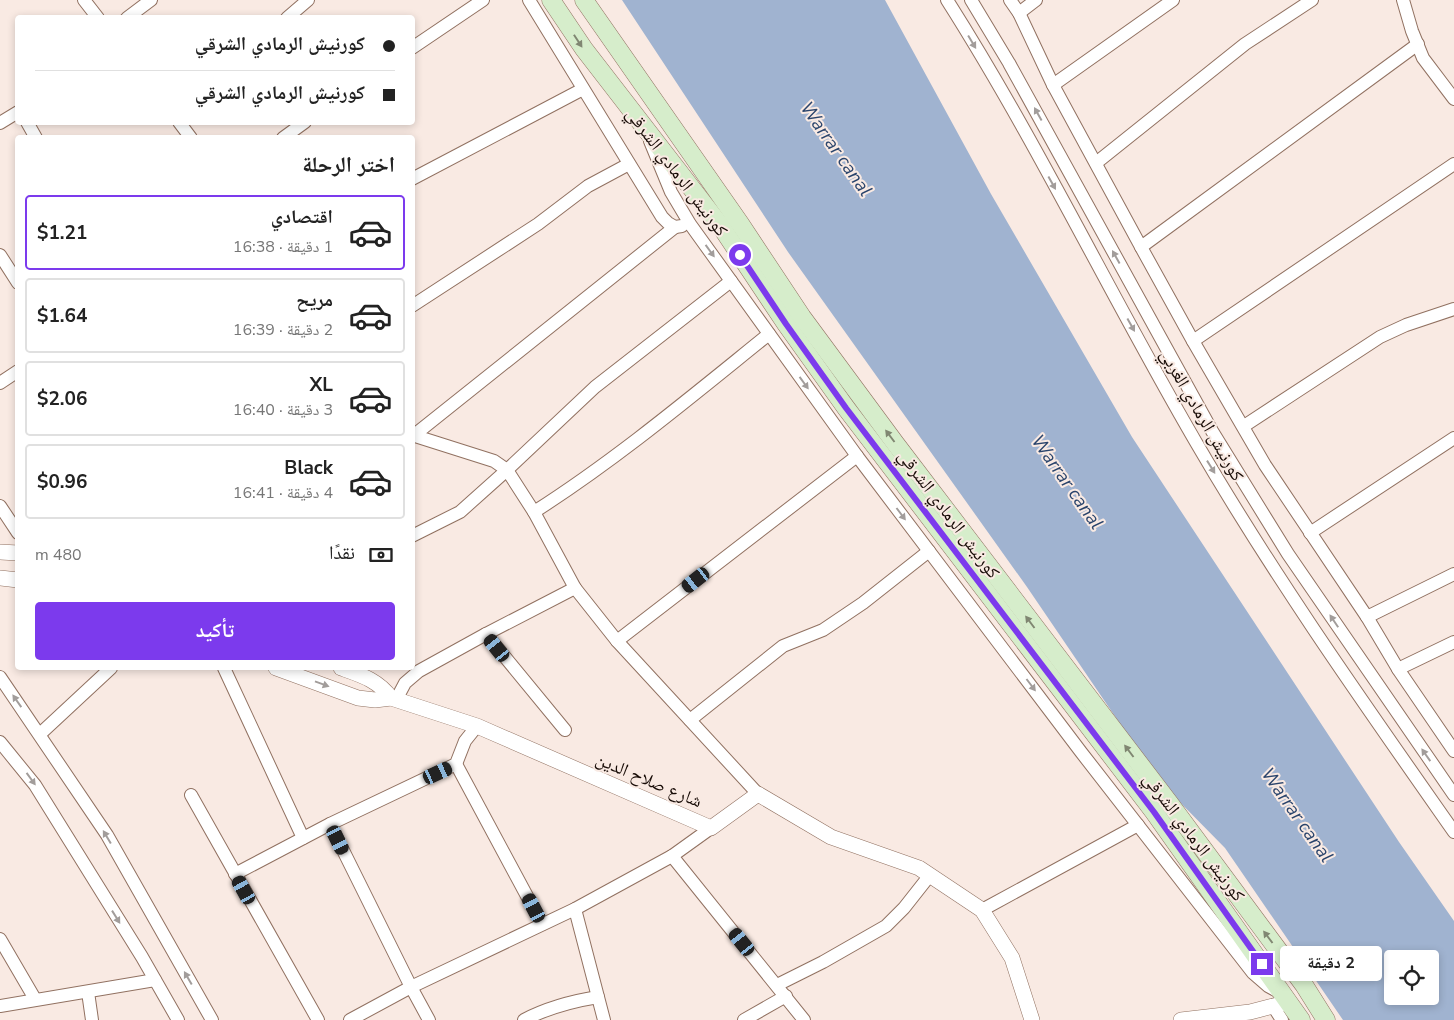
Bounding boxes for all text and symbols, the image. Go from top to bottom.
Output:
text: كورنيش الرمادي الشرقي [195,31,365,57]
one-way arrow [573,34,583,47]
one-way arrow [968,35,977,48]
text: كورنيش الرمادي الشرقي [195,80,365,106]
water label: Warrar canal [794,96,878,202]
street label: كورنيش الرمادي الشرقي [618,103,734,243]
one-way arrow [1033,108,1042,121]
text: اختر الرحلة [302,150,395,180]
one-way arrow [1048,176,1056,190]
text: اقتصادي [271,204,333,230]
icon: car [348,210,393,255]
text: $1.21 [37,220,87,246]
text: 1 دقيقة · 16:38 [233,236,333,258]
one-way arrow [705,244,715,258]
route start [729,244,751,266]
one-way arrow [1112,249,1120,264]
text: مريح [296,287,333,313]
icon: car [348,293,393,338]
text: $1.64 [37,303,87,329]
one-way arrow [1127,318,1135,333]
text: 2 دقيقة · 16:39 [233,319,333,341]
street label: كورنيش الرمادي الغربي [1152,345,1250,487]
text: XL [310,372,333,398]
icon: car [348,376,393,421]
one-way arrow [799,376,809,390]
text: $2.06 [37,386,87,412]
text: 3 دقيقة · 16:40 [233,399,333,421]
one-way arrow [885,429,895,443]
water label: Warrar canal [1025,429,1109,535]
street label: كورنيش الرمادي الشرقي [890,445,1006,585]
text: Black [284,455,333,481]
icon: car [348,459,393,504]
one-way arrow [1206,460,1215,473]
text: $0.96 [37,469,87,495]
text: 4 دقيقة · 16:41 [233,482,333,504]
one-way arrow [896,507,906,521]
text: نقدًا [329,540,355,566]
icon: cash [367,541,395,569]
text: 480 m [35,544,82,566]
car [679,565,712,595]
button: تأكيد [35,602,395,660]
one-way arrow [1329,614,1339,628]
one-way arrow [1025,616,1036,629]
car [481,632,512,664]
one-way arrow [1025,678,1036,691]
one-way arrow [315,680,330,688]
one-way arrow [12,695,22,708]
one-way arrow [1124,744,1134,758]
street label: شارع صلاح الدين [592,747,706,813]
one-way arrow [1421,748,1431,762]
car [421,760,454,786]
water label: Warrar canal [1255,762,1339,868]
street label: كورنيش الرمادي الشرقي [1135,768,1251,908]
one-way arrow [26,772,36,786]
car [324,823,351,857]
one-way arrow [102,830,112,843]
car [230,873,257,907]
car [520,891,547,925]
one-way arrow [112,911,121,924]
car [726,926,757,958]
one-way arrow [1263,930,1273,944]
callout: 2 دقيقة [1280,946,1382,982]
map controls [1384,950,1439,1005]
button: locate [1384,950,1439,1005]
text: 2 دقيقة [1307,952,1355,974]
route end [1251,953,1273,975]
one-way arrow [184,970,192,985]

